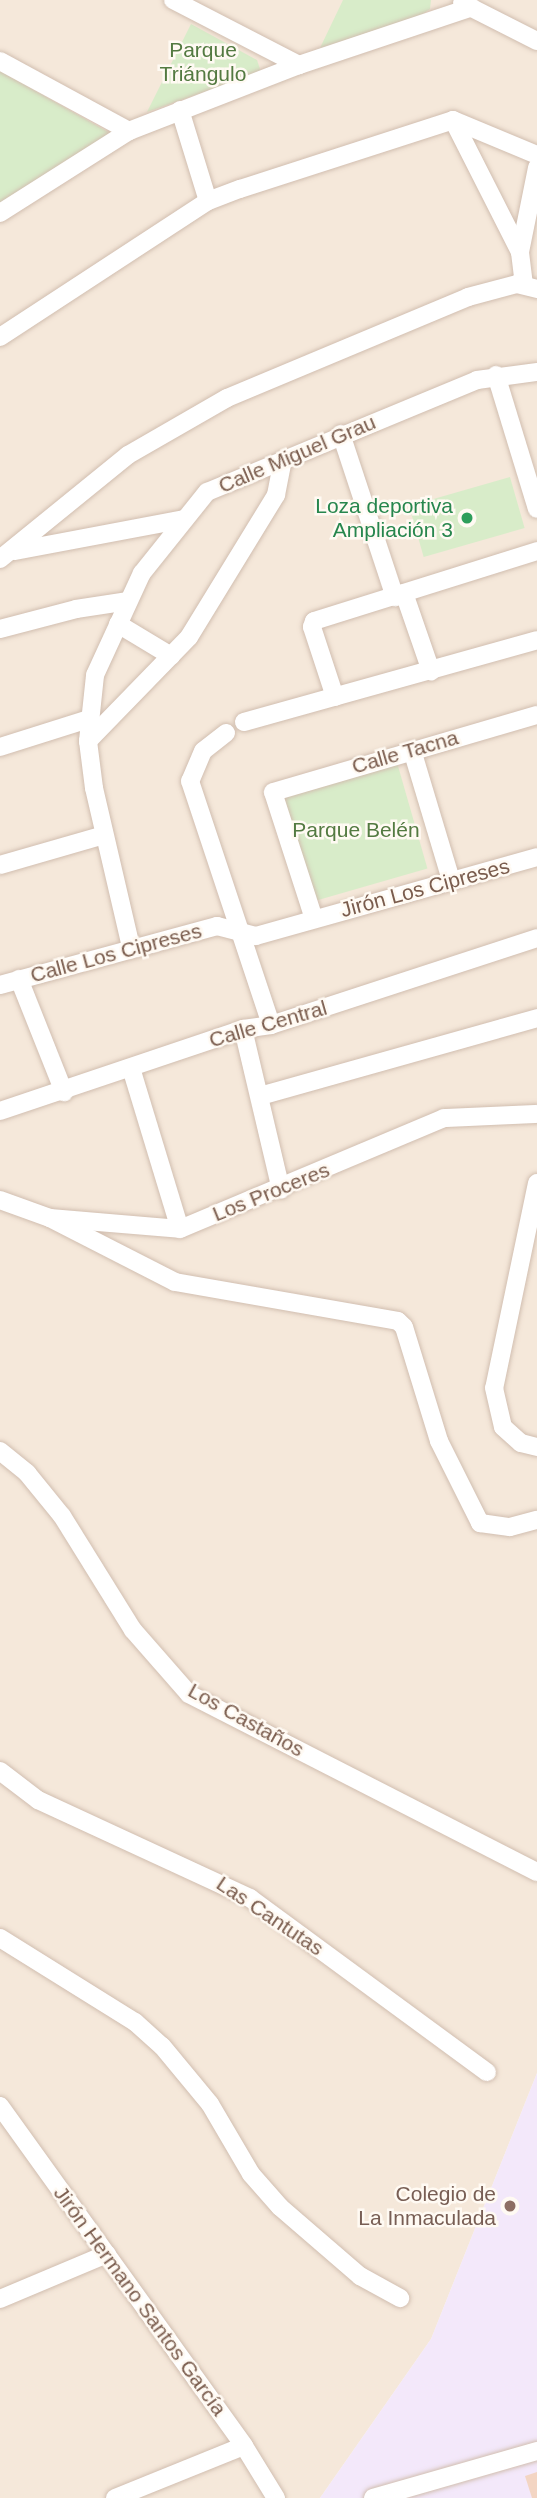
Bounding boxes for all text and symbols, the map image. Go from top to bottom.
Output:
park label: Parque Triángulo [160,37,246,87]
street label: Calle Miguel Grau [215,410,379,498]
place label: Loza deportiva Ampliación 3 [315,493,453,543]
marker: Loza deportiva Ampliación 3 [459,510,475,526]
street label: Calle Tacna [349,725,461,779]
park label: Parque Belén [292,817,420,843]
street label: Jirón Los Cipreses [338,853,512,923]
street label: Calle Los Cipreses [28,918,204,988]
street label: Calle Central [206,995,330,1053]
street label: Los Proceres [209,1157,333,1227]
street label: Los Castaños [184,1678,308,1762]
street label: Las Cantutas [212,1871,328,1961]
street label: Jirón Hermano Santos García [48,2181,232,2421]
place label: Colegio de La Inmaculada [358,2181,496,2231]
marker: Colegio de La Inmaculada [502,2198,518,2214]

